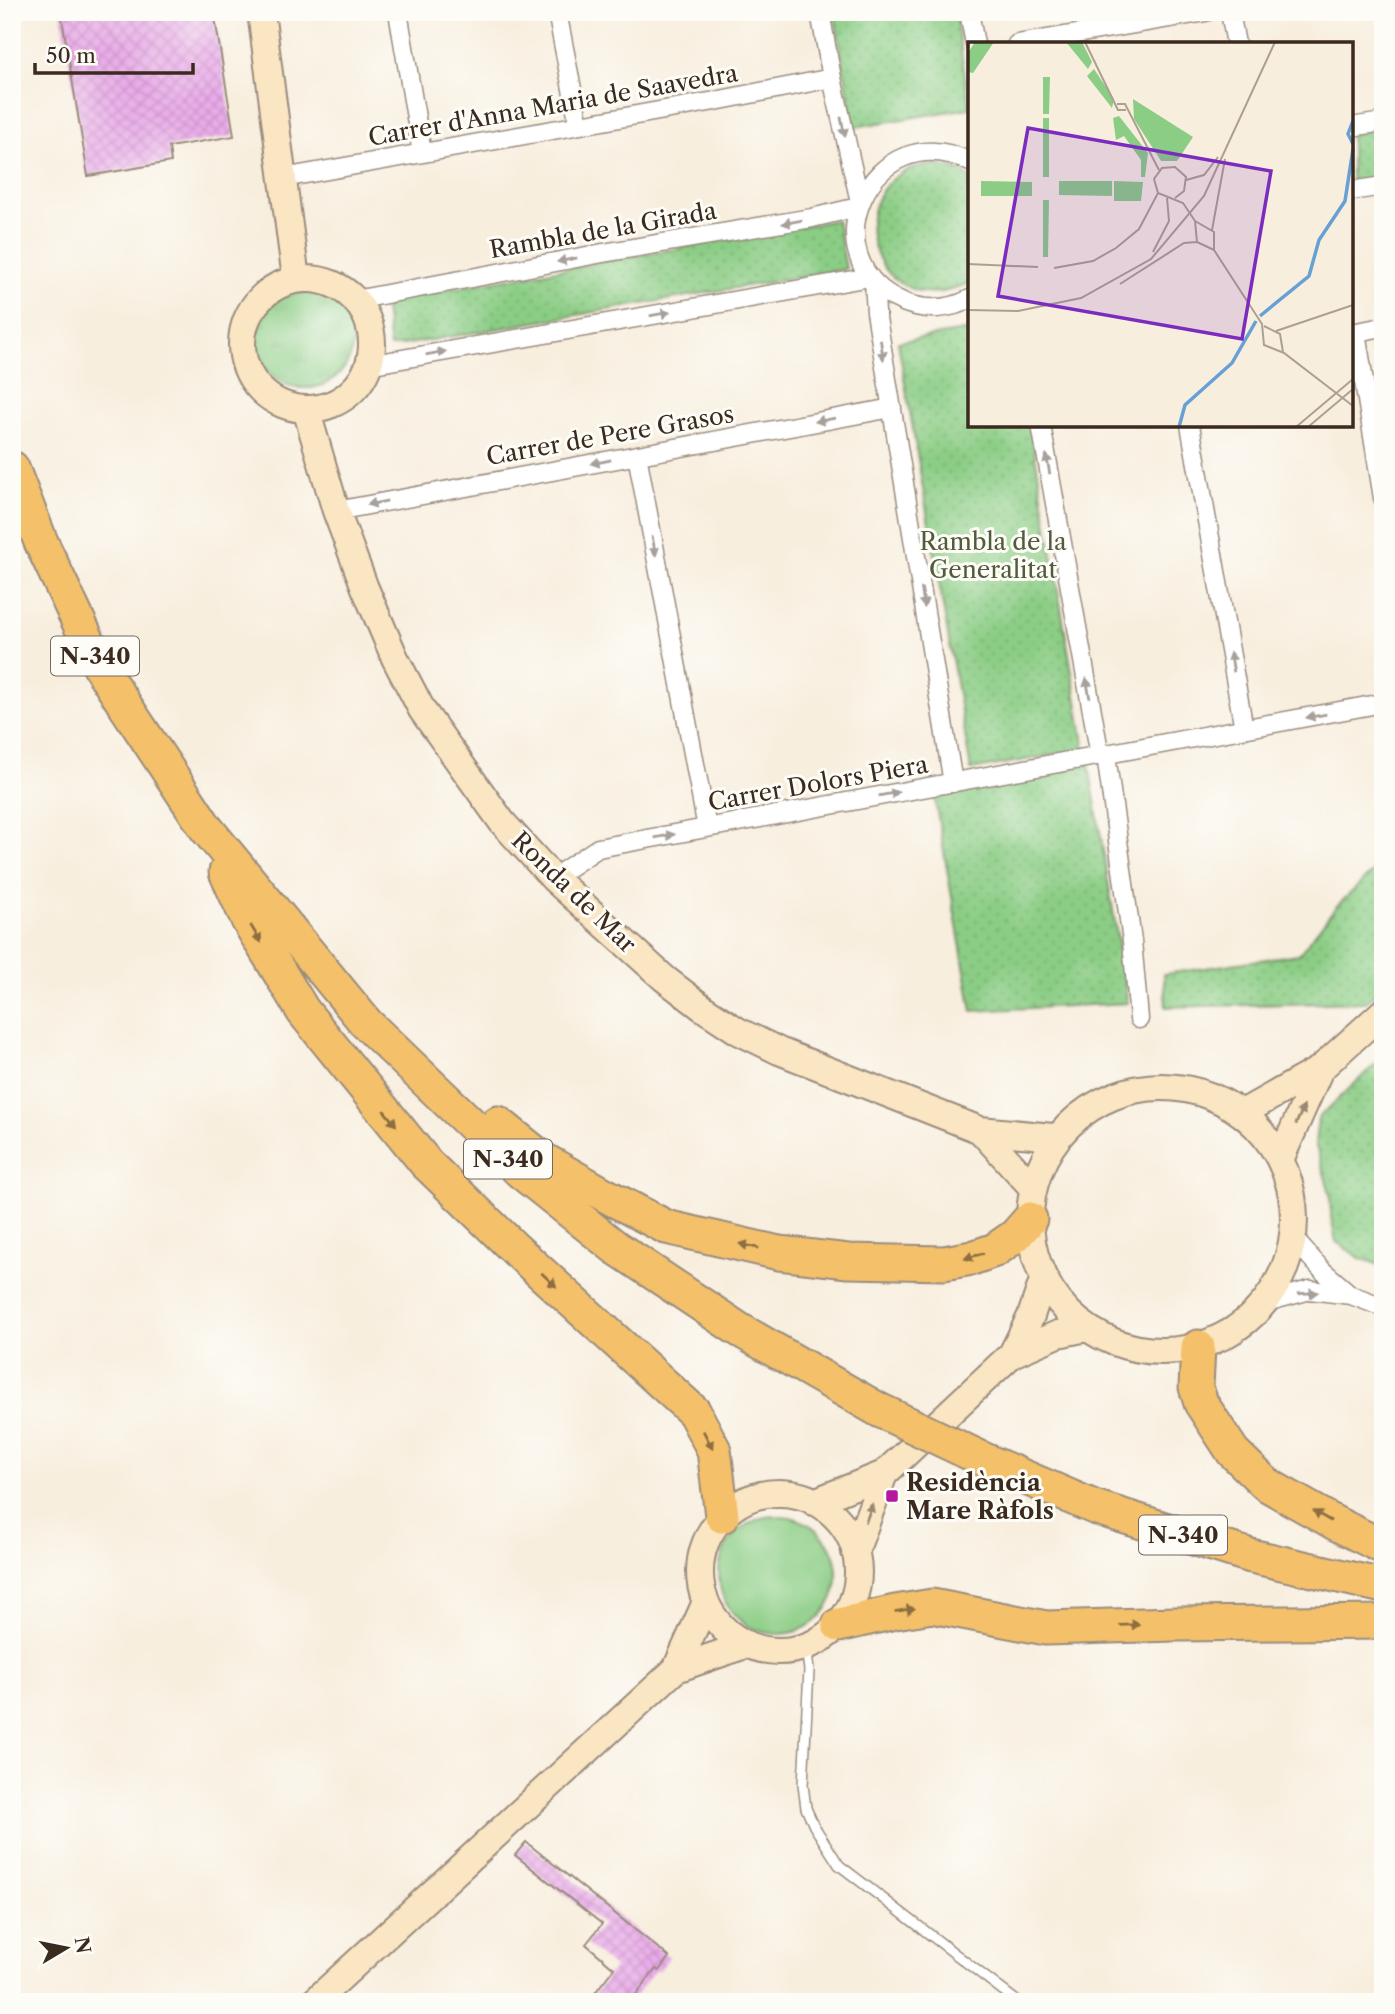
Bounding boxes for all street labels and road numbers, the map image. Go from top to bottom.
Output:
street label: Carrer d'Anna Maria de Saavedra [366,58,740,152]
street label: Rambla de la Girada [487,196,719,264]
street label: Carrer de Pere Grasos [484,399,736,471]
road number: N-340 [51,636,139,676]
street label: Carrer Dolors Piera [706,749,931,817]
street label: Ronda de Mar [506,825,642,959]
road number: N-340 [464,1140,552,1178]
road number: N-340 [1139,1516,1227,1554]

